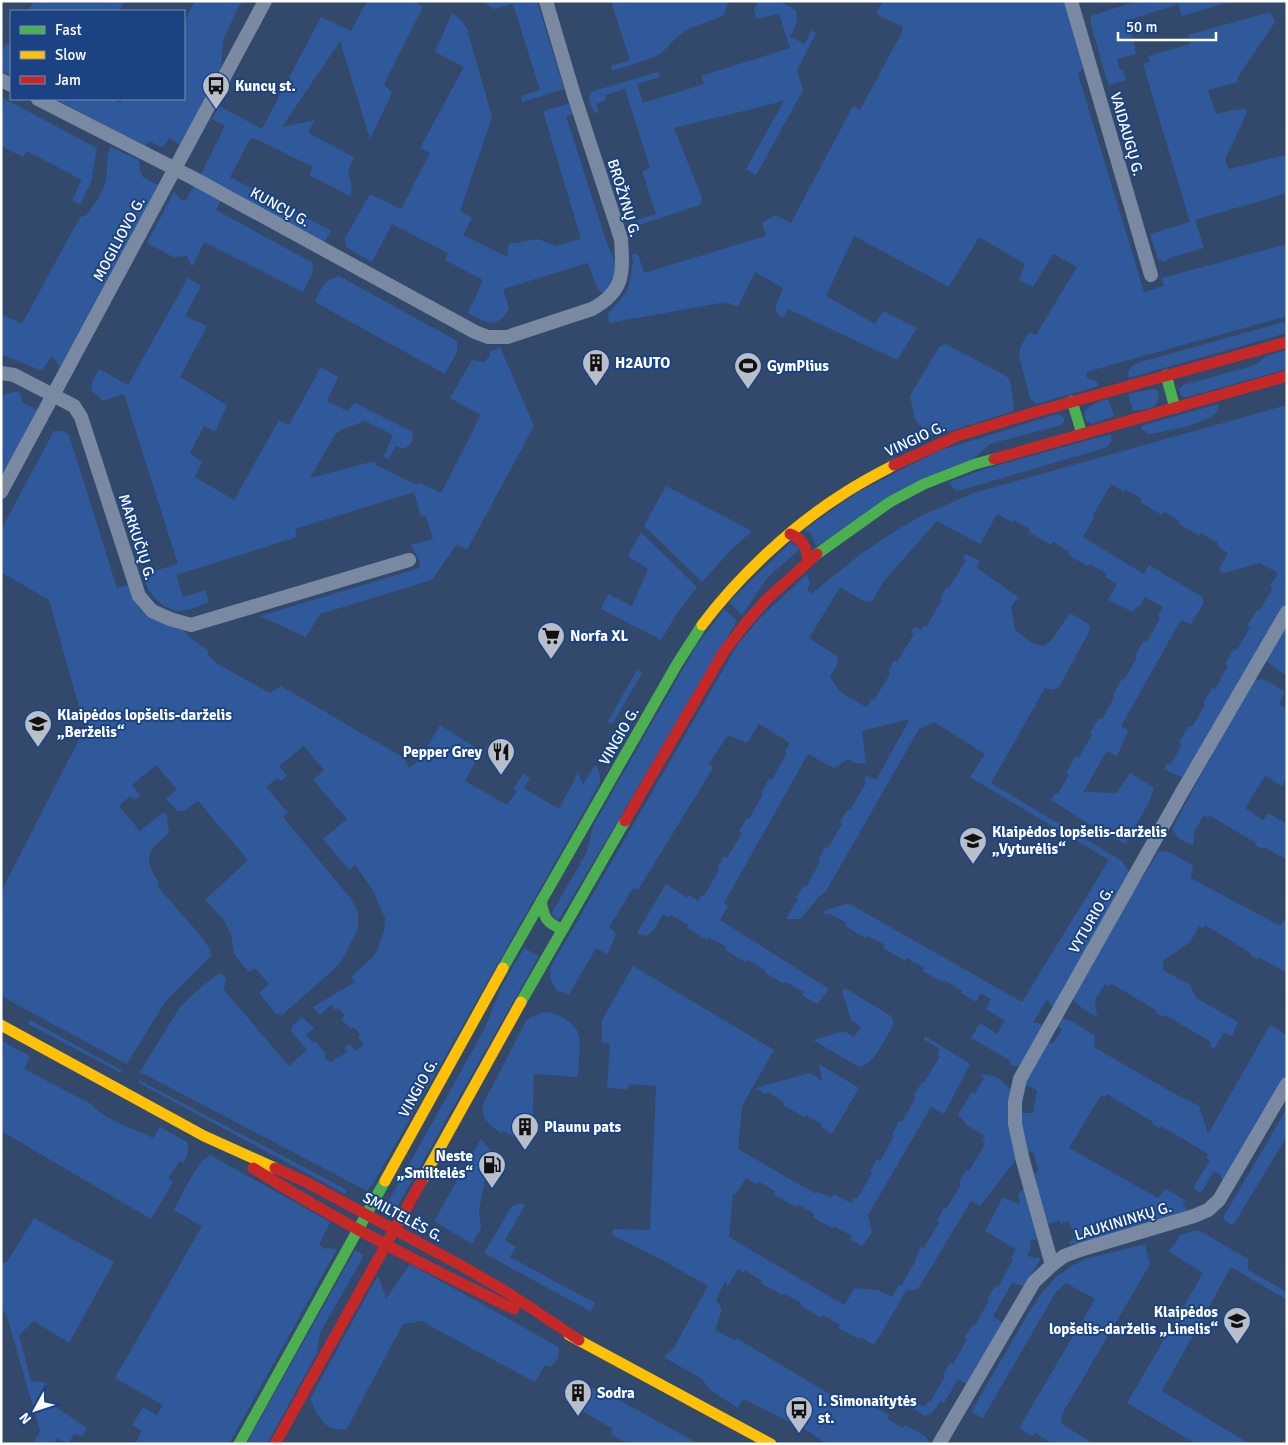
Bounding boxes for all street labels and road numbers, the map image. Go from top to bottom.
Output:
street label: VAIDAUGŲ G. [1106,90,1148,178]
street label: BROŽYNŲ G. [604,157,644,239]
street label: KUNCŲ G. [247,183,313,231]
street label: MOGILIOVO G. [89,194,149,284]
street label: VINGIO G. [882,417,948,461]
street label: MARKUČIŲ G. [115,491,160,582]
street label: VINGIO G. [595,704,643,768]
street label: VYTURIO G. [1065,884,1117,956]
street label: VINGIO G. [395,1056,441,1120]
street label: SMILTELĖS G. [360,1188,446,1246]
street label: LAUKININKŲ G. [1072,1198,1174,1244]

